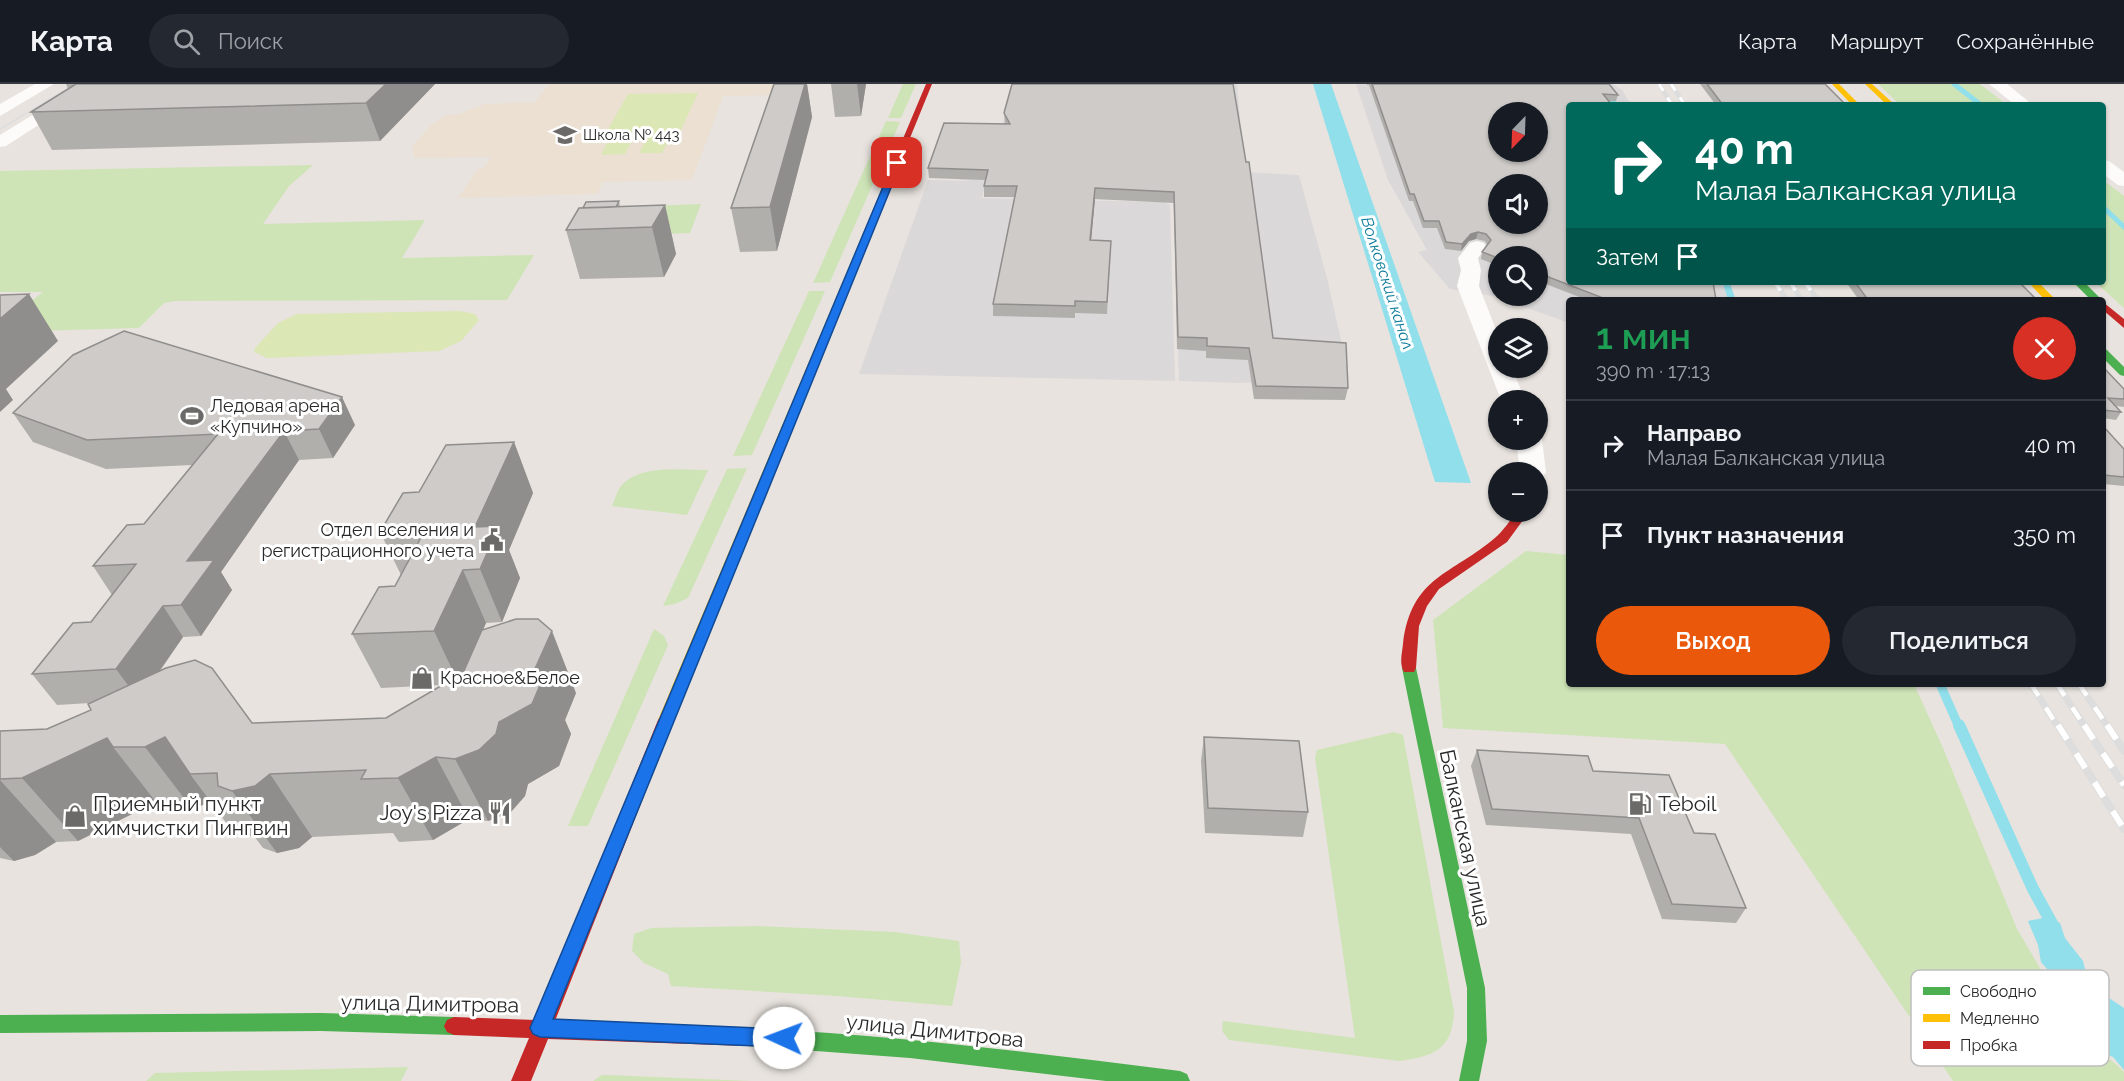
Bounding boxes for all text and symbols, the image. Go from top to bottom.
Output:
search box [149,14,569,68]
text: Карта [30,25,113,58]
icon: search [170,25,203,58]
text: Поиск [218,28,283,54]
text: Карта [1738,29,1797,54]
text: Маршрут [1830,29,1923,54]
text: Сохранённые [1956,29,2094,54]
north arrow [1488,102,1548,162]
map controls [1488,102,1548,522]
school or university icon: Школа № 443 [552,122,578,148]
text: 40 m [1695,125,1794,174]
place label: Школа № 443 [583,126,679,144]
icon: right [1596,126,1674,204]
pin [871,137,922,188]
icon: arrive [880,146,913,179]
button: sound [1488,174,1548,234]
text: Малая Балканская улица [1695,175,2016,206]
water label: Волковский канал [1357,214,1418,352]
icon: arrive [1671,240,1704,273]
text: Затем [1596,244,1659,270]
button: search [1488,246,1548,306]
text: 1 мин [1596,315,1691,357]
button: close [2013,317,2076,380]
button: layers [1488,318,1548,378]
text: 390 m · 17:13 [1596,359,1710,383]
button: + [1488,390,1548,450]
place label: Ледовая арена «Купчино» [210,395,340,437]
sports icon: Ледовая арена «Купчино» [179,403,205,429]
text: Направо [1647,420,1741,446]
icon: right [1596,429,1629,462]
text: 40 m [2025,432,2076,458]
text: Малая Балканская улица [1647,446,1885,470]
button: − [1488,462,1548,522]
place label: Отдел вселения и регистрационного учета [261,519,474,561]
icon: arrive [1596,519,1629,552]
text: Пункт назначения [1647,522,1844,548]
text: 350 m [2013,522,2076,548]
public building icon: Отдел вселения и регистрационного учета [479,527,505,553]
button: Выход [1596,606,1830,675]
button: Поделиться [1842,606,2076,675]
shop icon: Красное&Белое [409,665,435,691]
place label: Красное&Белое [440,667,580,688]
street label: Балканская улица [1434,747,1496,929]
place label: Приемный пункт химчистки Пингвин [93,791,289,840]
fuel station icon: Teboil [1627,791,1653,817]
place label: Teboil [1658,791,1717,816]
place label: Joy's Pizza [379,800,482,825]
restaurant icon: Joy's Pizza [487,800,513,826]
shop icon: Приемный пункт химчистки Пингвин [62,803,88,829]
legend [1911,970,2109,1066]
text: Свободно [1960,982,2036,1001]
street label: улица Димитрова [341,989,519,1018]
position arrow [752,1006,816,1070]
street label: улица Димитрова [845,1009,1025,1052]
text: Медленно [1960,1009,2039,1028]
text: Пробка [1960,1036,2018,1055]

